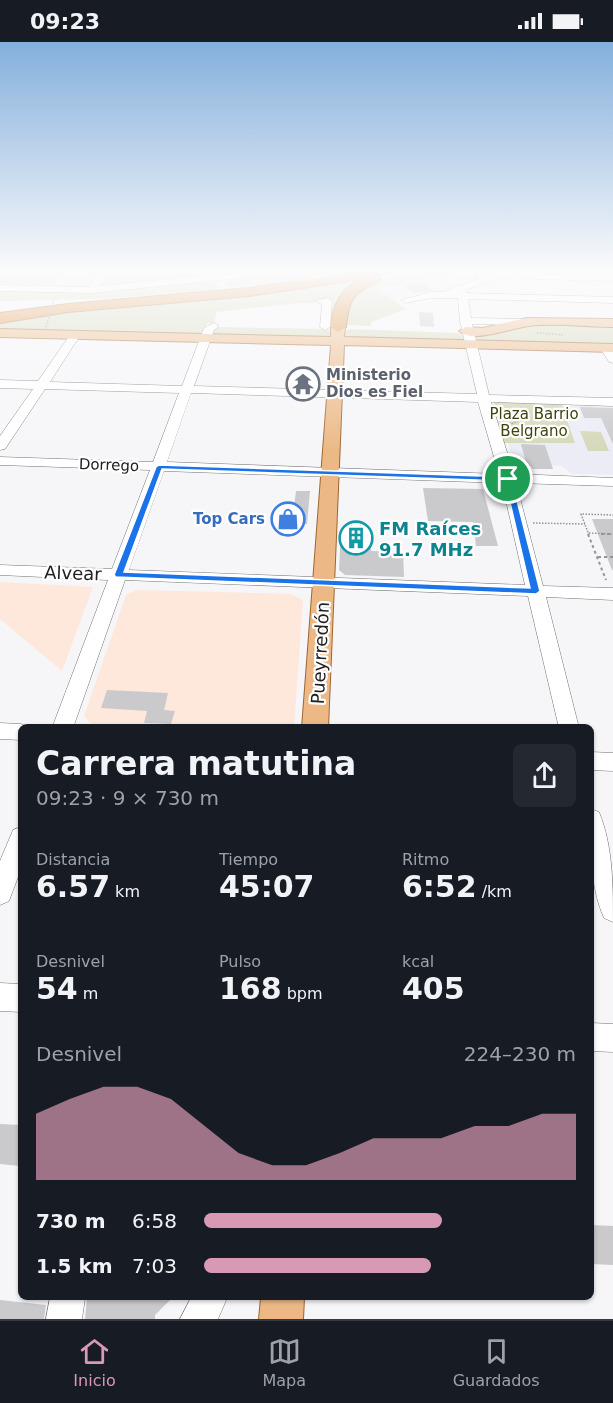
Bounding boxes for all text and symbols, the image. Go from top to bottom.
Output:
text: 09:23 [30,9,100,34]
temple icon: Ministerio Dios es Fiel [285,366,321,402]
place label: Ministerio Dios es Fiel [326,366,423,401]
park label: Plaza Barrio Belgrano [489,405,579,440]
pin [482,453,533,504]
street label: Dorrego [79,455,139,475]
icon: arrive [491,462,524,495]
shop icon: Top Cars [270,501,306,537]
place label: Top Cars [193,510,265,528]
place label: FM Raíces 91.7 MHz [379,518,481,560]
building icon: FM Raíces 91.7 MHz [338,520,374,556]
street label: Alvear [44,562,103,585]
street label: Pueyrredón [307,601,333,705]
text: Carrera matutina [36,744,356,783]
button: share [513,744,576,807]
text: 09:23 · 9 × 730 m [36,786,219,810]
text: Distancia [36,850,110,869]
text: Tiempo [219,850,278,869]
text: Ritmo [402,850,449,869]
text: 6.57 [36,869,110,904]
text: 45:07 [219,869,315,904]
text: 6:52 [402,869,477,904]
text: km [110,882,140,901]
text: /km [477,882,512,901]
text: Desnivel [36,952,105,971]
text: Pulso [219,952,261,971]
text: kcal [402,952,434,971]
text: 54 [36,971,78,1006]
text: 168 [219,971,282,1006]
text: 405 [402,971,465,1006]
text: m [78,984,98,1003]
text: bpm [282,984,323,1003]
text: Desnivel [36,1042,122,1066]
text: 224–230 m [464,1042,576,1066]
text: 730 m [36,1209,106,1233]
text: 6:58 [132,1209,177,1233]
text: 1.5 km [36,1254,113,1278]
text: 7:03 [132,1254,177,1278]
tab: Inicio [73,1335,116,1390]
tab: Mapa [262,1335,306,1390]
tab: Guardados [453,1335,540,1390]

